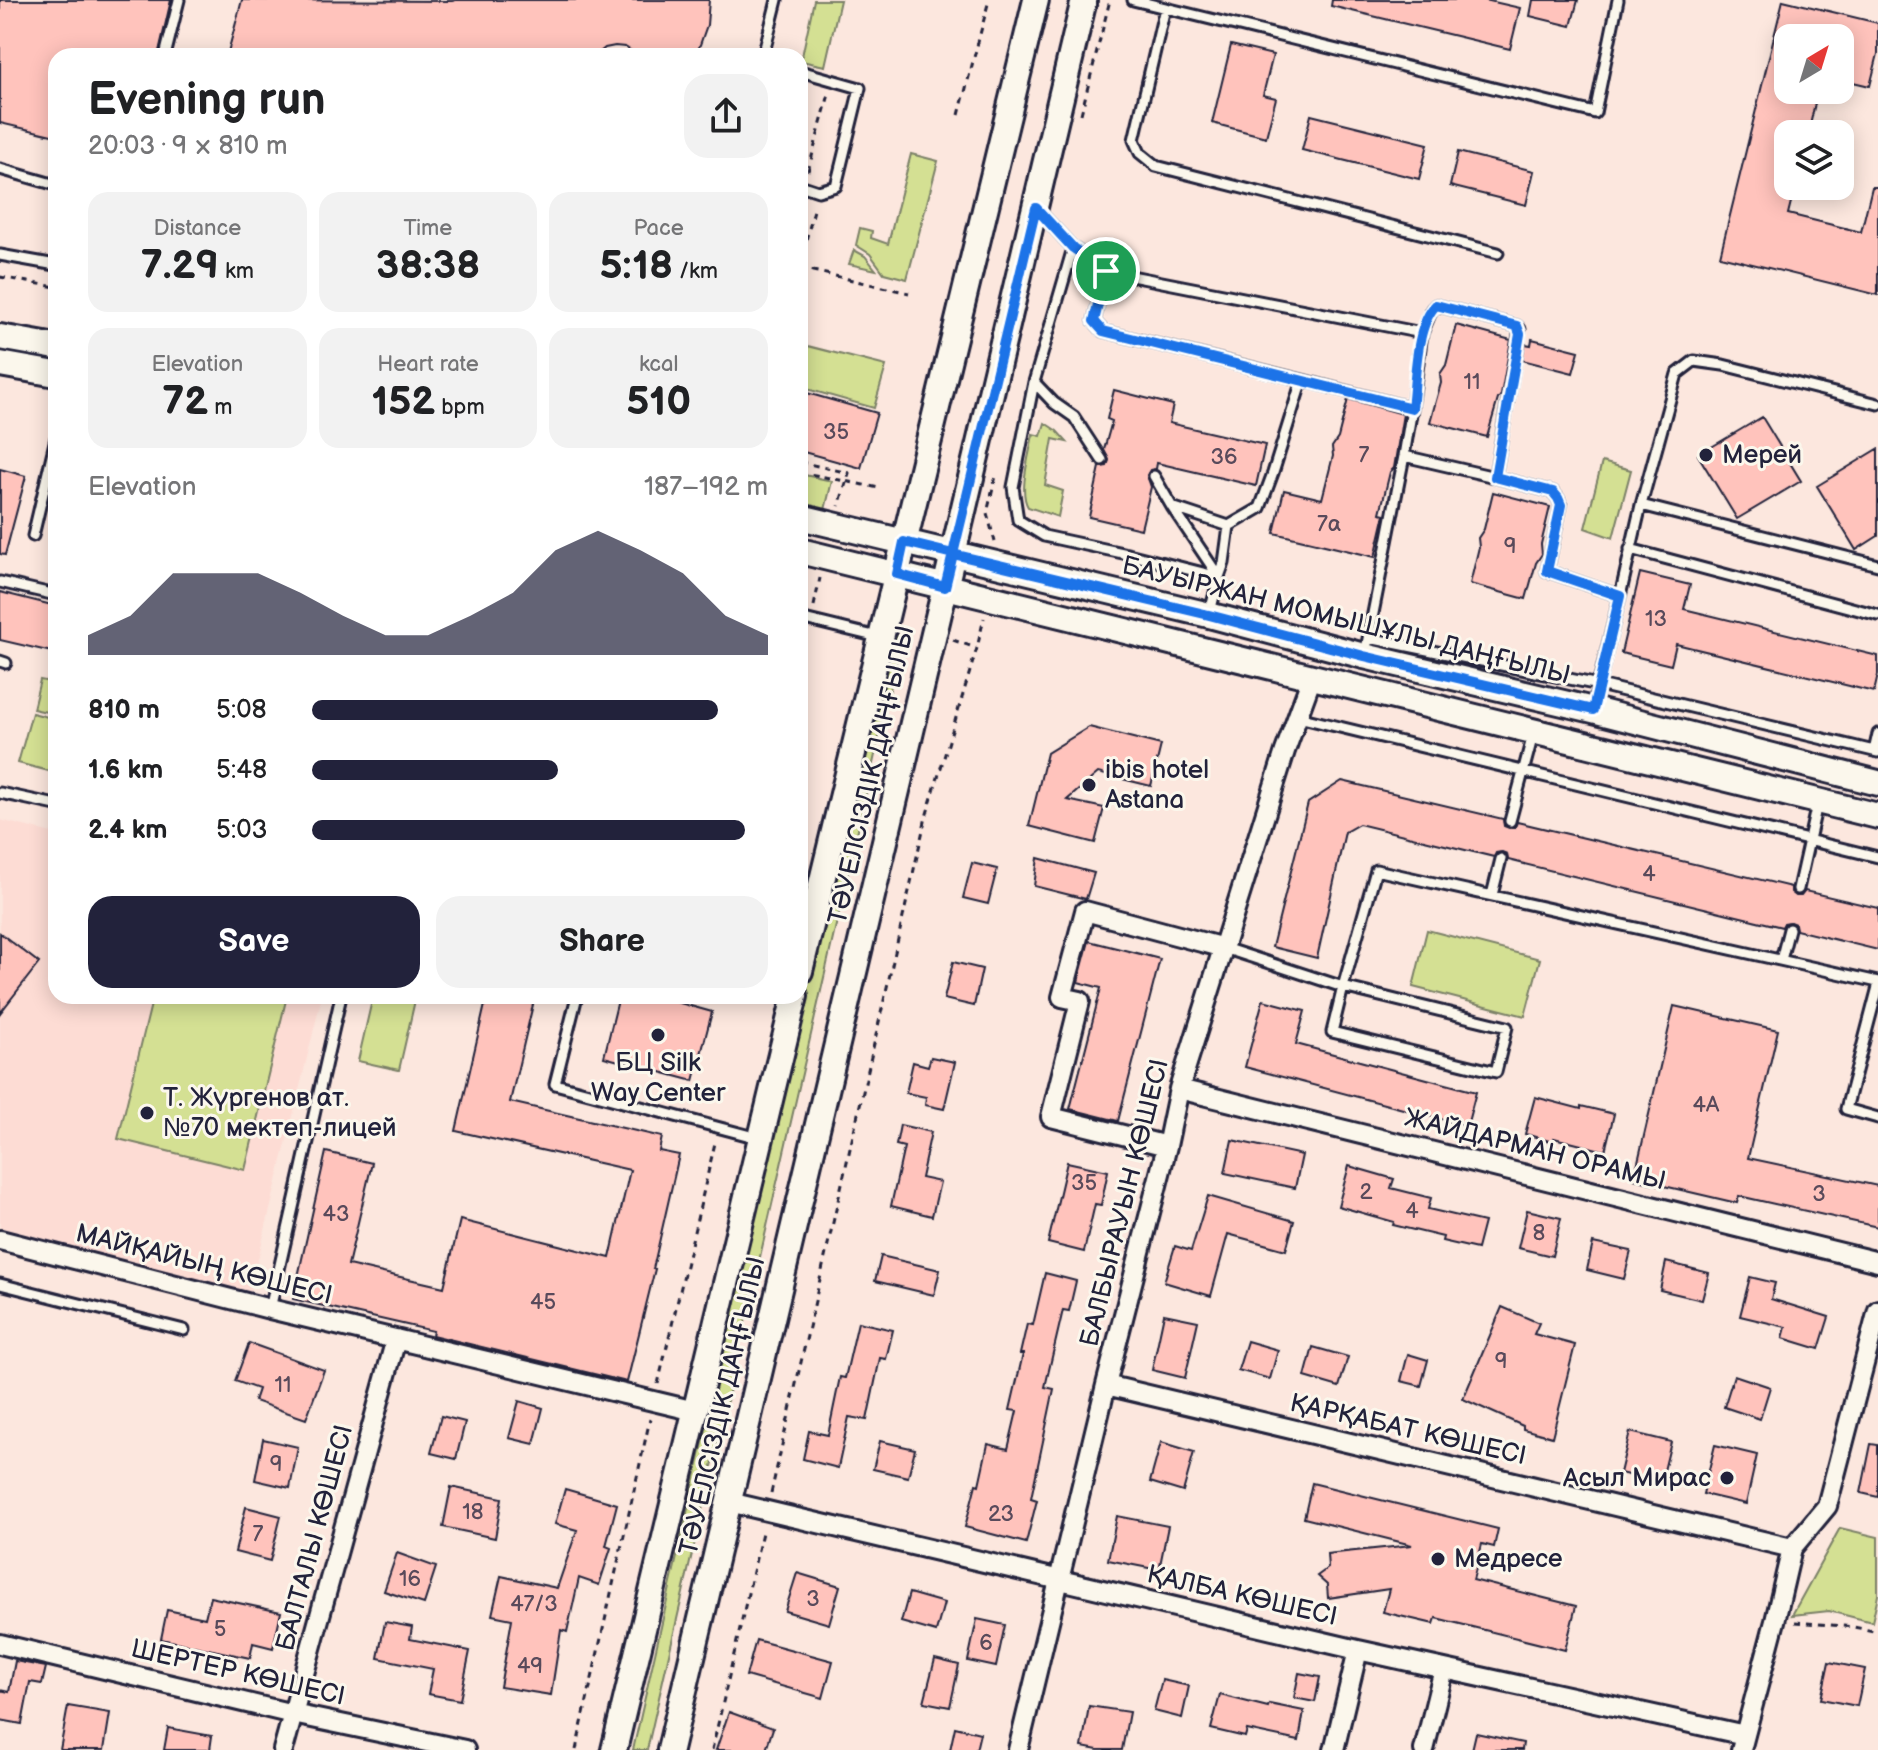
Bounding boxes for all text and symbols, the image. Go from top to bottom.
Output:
north arrow [1774,24,1854,104]
map controls [1774,24,1854,200]
text: Evening run [88,74,325,127]
button: share [684,74,768,158]
button: layers [1774,120,1854,200]
text: 20:03 · 9 × 810 m [88,131,287,162]
text: Distance [153,215,241,242]
text: Time [404,215,452,242]
text: Pace [634,215,684,242]
pin [1072,237,1140,305]
text: 7.29 [141,242,219,290]
text: 38:38 [376,242,480,290]
text: 5:18 [599,242,673,290]
icon: arrive [1084,249,1128,293]
text: km [219,258,254,285]
text: /km [673,258,718,285]
text: Elevation [151,351,243,378]
text: Heart rate [377,351,479,378]
text: kcal [639,351,678,378]
house number: 11 [1463,369,1481,396]
text: 72 [162,378,208,426]
text: 152 [371,378,435,426]
text: 510 [626,378,691,426]
text: m [208,394,232,421]
text: bpm [435,394,485,421]
house number: 35 [823,419,849,446]
place label: Мерей [1722,440,1802,471]
house number: 7 [1359,442,1370,469]
house number: 36 [1211,444,1237,471]
marker: Мерей [1697,446,1715,464]
text: Elevation [88,472,196,503]
text: 187–192 m [644,472,768,503]
house number: 7а [1317,511,1341,538]
house number: 9 [1504,533,1516,560]
street label: БАУЫРЖАН МОМЫШҰЛЫ ДАҢҒЫЛЫ [1119,550,1573,692]
house number: 13 [1645,606,1667,633]
street label: ТӘУЕЛСІЗДІК ДАҢҒЫЛЫ [823,623,921,927]
text: 810 m [88,695,160,726]
text: 5:08 [216,695,267,726]
text: 1.6 km [88,755,163,786]
text: 5:48 [216,755,267,786]
place label: ibis hotel Astana [1105,755,1209,816]
marker: ibis hotel Astana [1080,776,1098,794]
text: 2.4 km [88,815,167,846]
text: 5:03 [216,815,267,846]
house number: 4 [1642,861,1656,888]
button: Save [88,896,420,988]
button: Share [436,896,768,988]
marker: БЦ Silk Way Center [649,1026,667,1044]
place label: БЦ Silk Way Center [591,1048,726,1109]
street label: БАЛБЫРАУЫН КӨШЕСІ [1074,1056,1176,1350]
place label: Т. Жүргенов ат. №70 мектеп-лицей [163,1083,396,1144]
house number: 4А [1693,1092,1720,1119]
street label: ЖАЙДАРМАН ОРАМЫ [1401,1103,1669,1197]
marker: Т. Жүргенов ат. №70 мектеп-лицей [138,1104,156,1122]
house number: 35 [1071,1170,1097,1197]
house number: 2 [1360,1179,1373,1206]
house number: 3 [1812,1181,1826,1208]
house number: 4 [1405,1198,1419,1225]
house number: 43 [323,1201,349,1228]
street label: МАЙҚАЙЫҢ КӨШЕСІ [73,1218,335,1312]
house number: 8 [1533,1220,1545,1247]
street label: ТӘУЕЛСІЗДІК ДАҢҒЫЛЫ [674,1254,772,1558]
house number: 45 [530,1289,556,1316]
house number: 9 [1495,1348,1507,1375]
house number: 11 [274,1372,292,1399]
street label: ҚАРҚАБАТ КӨШЕСІ [1287,1388,1529,1472]
street label: БАЛТАЛЫ КӨШЕСІ [270,1422,360,1654]
house number: 9 [270,1451,282,1478]
place label: Асыл Мирас [1562,1463,1711,1494]
marker: Асыл Мирас [1718,1469,1736,1487]
house number: 18 [462,1499,484,1526]
house number: 23 [988,1501,1014,1528]
house number: 7 [253,1521,264,1548]
place label: Медресе [1454,1544,1562,1575]
marker: Медресе [1429,1550,1447,1568]
street label: ҚАЛБА КӨШЕСІ [1144,1559,1340,1633]
house number: 16 [399,1566,421,1593]
house number: 3 [806,1586,820,1613]
house number: 47/3 [510,1591,558,1618]
house number: 5 [214,1616,226,1643]
house number: 6 [979,1630,993,1657]
street label: ШЕРТЕР КӨШЕСІ [128,1633,348,1713]
house number: 49 [517,1653,543,1680]

